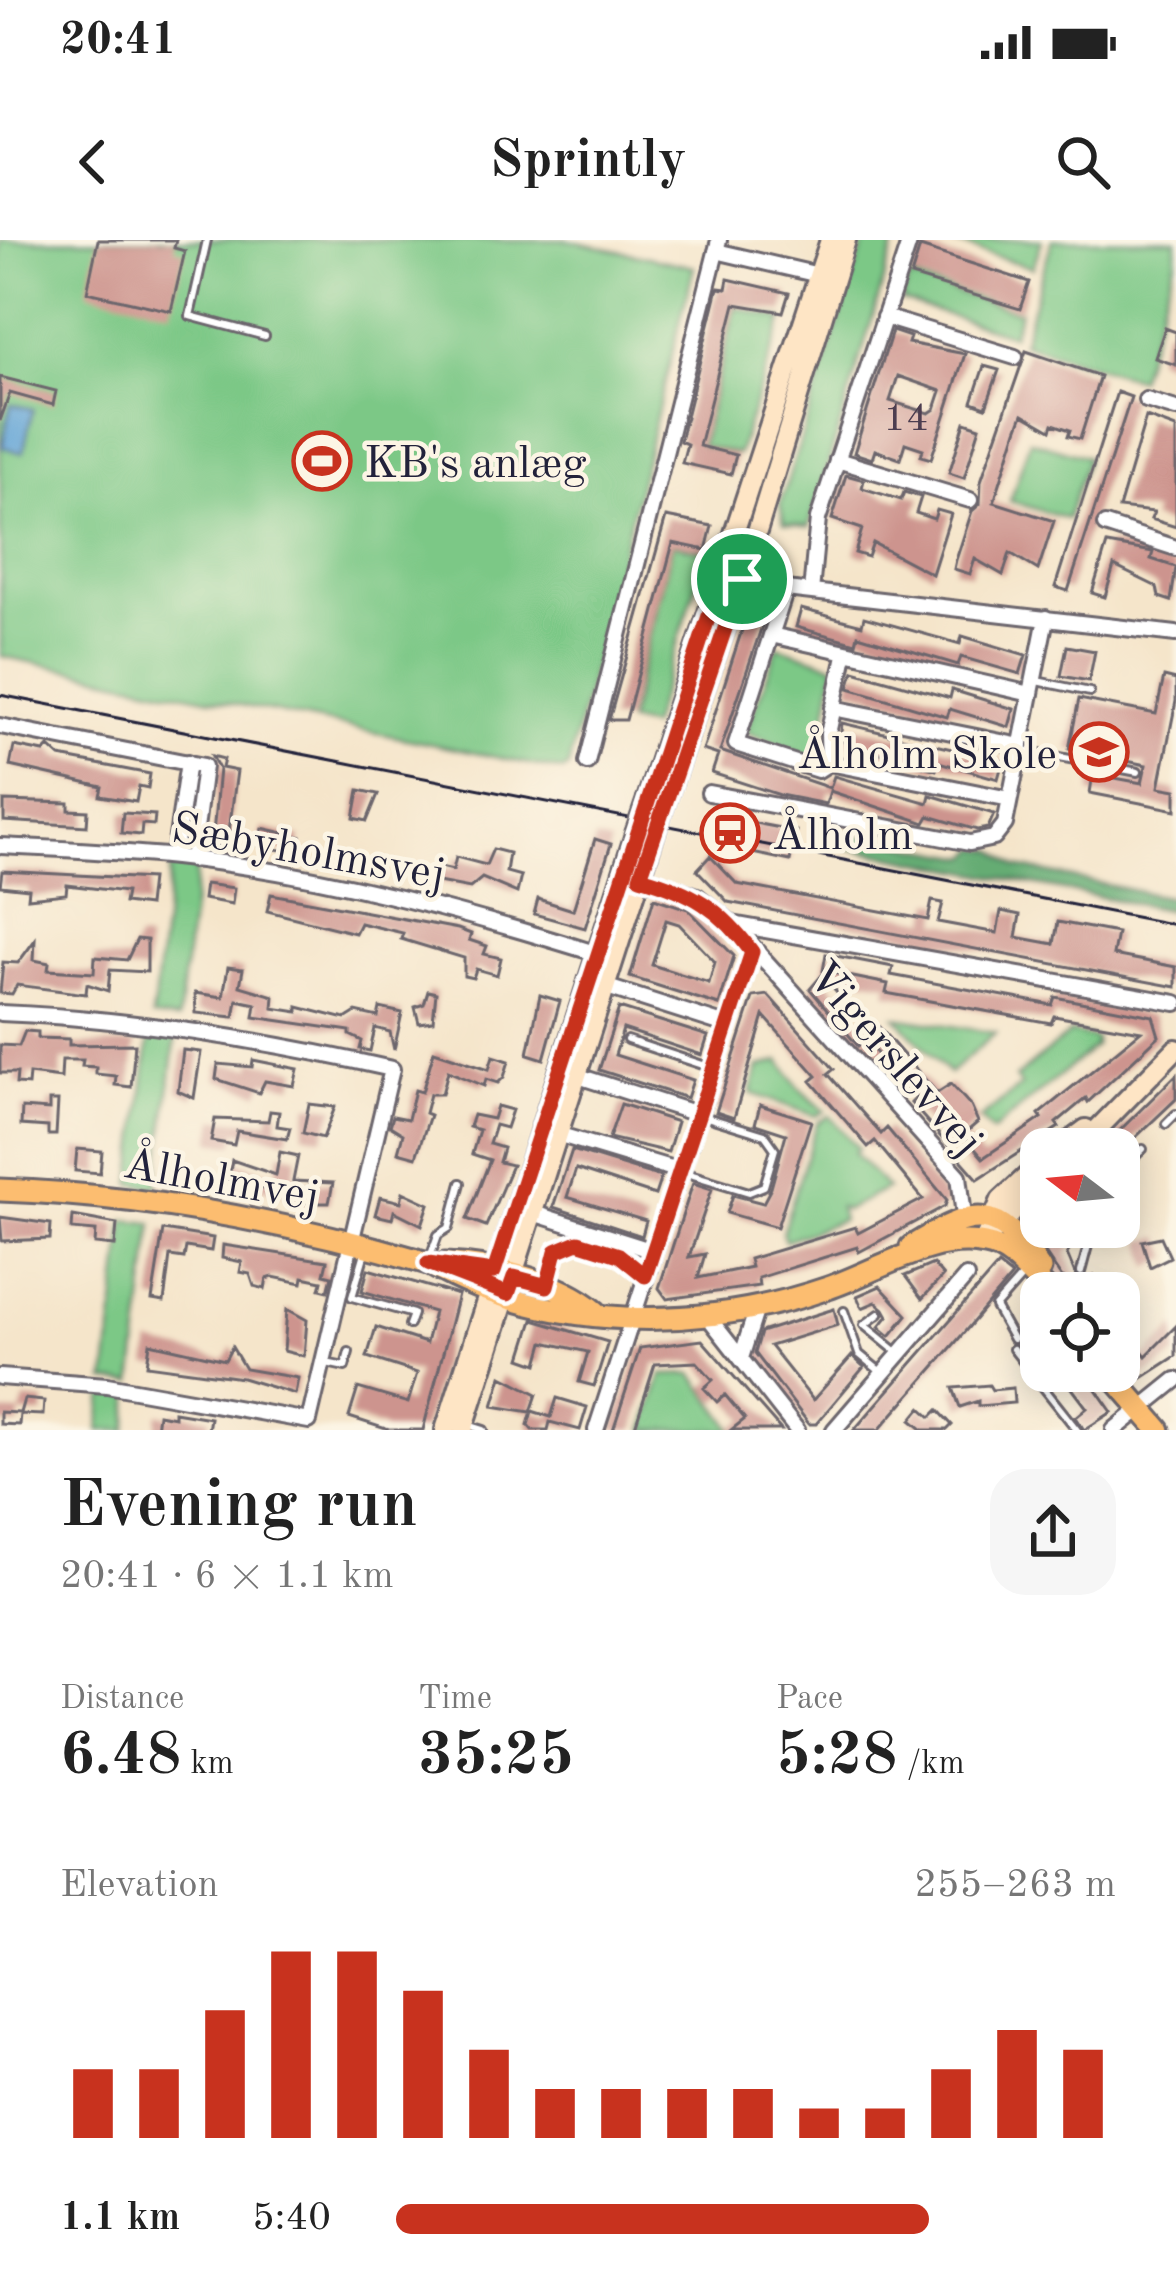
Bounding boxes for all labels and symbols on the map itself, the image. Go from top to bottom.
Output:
house number: 14 [883,400,929,439]
sports icon: KB's anlæg [291,430,353,492]
place label: KB's anlæg [364,443,586,488]
pin [691,528,793,630]
school or university icon: Ålholm Skole [1068,721,1130,783]
place label: Ålholm Skole [797,725,1057,779]
station icon: Ålholm [699,802,761,864]
place label: Ålholm [772,806,913,860]
street label: Sæbyholmsvej [168,807,449,900]
street label: Vigerslevvej [797,954,990,1166]
north arrow [1020,1128,1140,1248]
street label: Ålholmvej [120,1134,324,1222]

